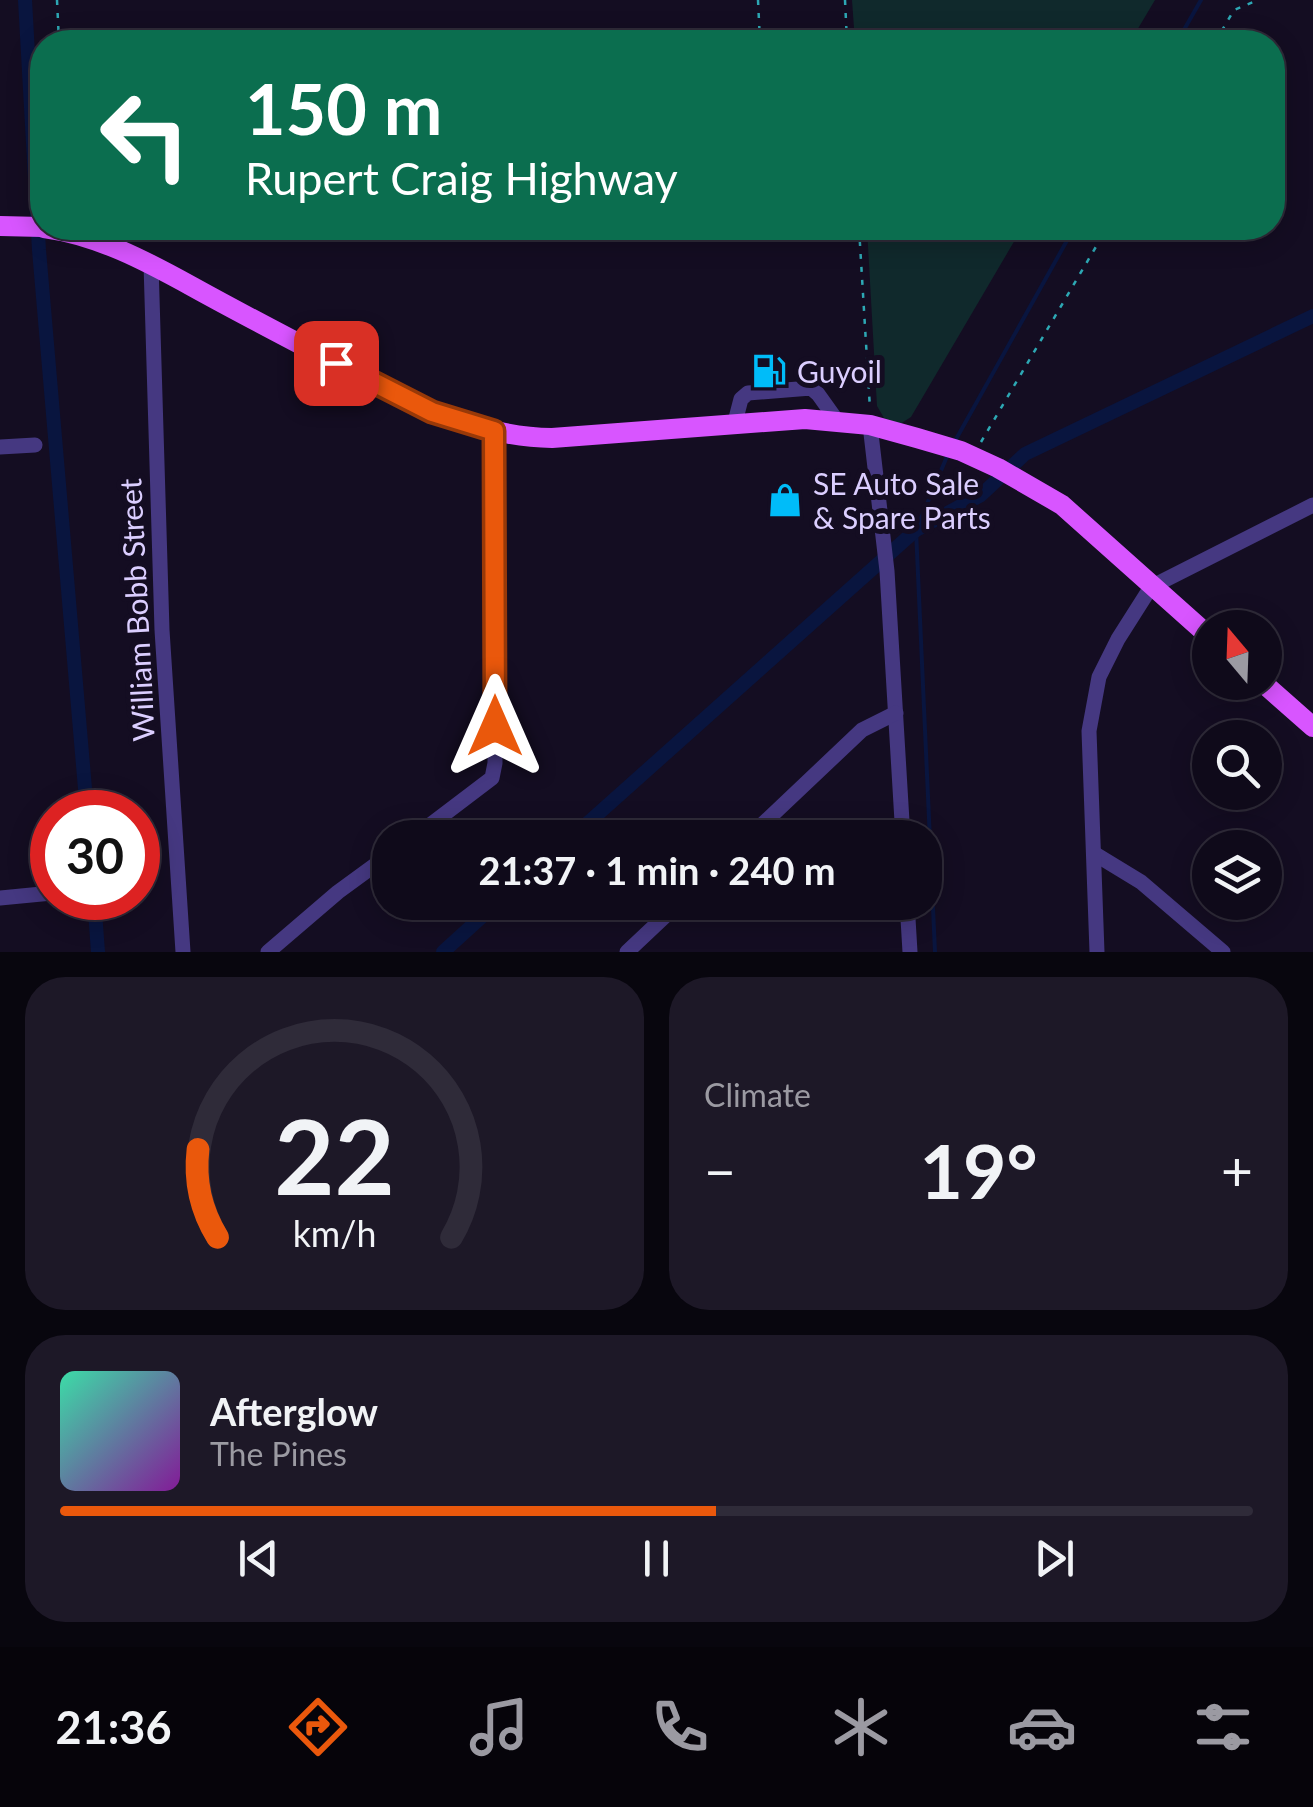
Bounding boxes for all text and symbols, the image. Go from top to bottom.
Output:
text: 150 m [245,66,442,150]
icon: left [80,70,210,200]
text: Rupert Craig Highway [245,151,678,205]
pin [294,321,379,406]
icon: arrive [309,336,364,391]
fuel station icon: Guyoil [750,352,788,390]
place label: Guyoil [797,353,882,389]
place label: SE Auto Sale & Spare Parts [813,465,991,535]
street label: William Bobb Street [111,477,161,742]
shop icon: SE Auto Sale & Spare Parts [766,481,804,519]
north arrow [1192,610,1282,700]
map controls [1192,610,1282,920]
position arrow [443,674,547,778]
button: search [1192,720,1282,810]
speed limit sign: 30 [30,790,160,920]
button: layers [1192,830,1282,920]
text: 21:37 · 1 min · 240 m [478,847,836,893]
text: Climate [704,1075,811,1114]
text: 22 [274,1092,395,1217]
text: 19° [919,1125,1038,1215]
text: − [704,1137,736,1203]
text: + [1221,1137,1253,1203]
text: km/h [293,1212,376,1255]
text: Afterglow [210,1388,378,1434]
text: The Pines [210,1434,347,1473]
icon: previous [231,1531,286,1586]
icon: pause [629,1531,684,1586]
icon: next [1027,1531,1082,1586]
icon: directions [283,1692,353,1762]
icon: music [464,1692,534,1762]
icon: phone [645,1692,715,1762]
icon: climate [826,1692,896,1762]
icon: car [1007,1692,1077,1762]
icon: filters [1188,1692,1258,1762]
text: 21:36 [56,1700,172,1754]

